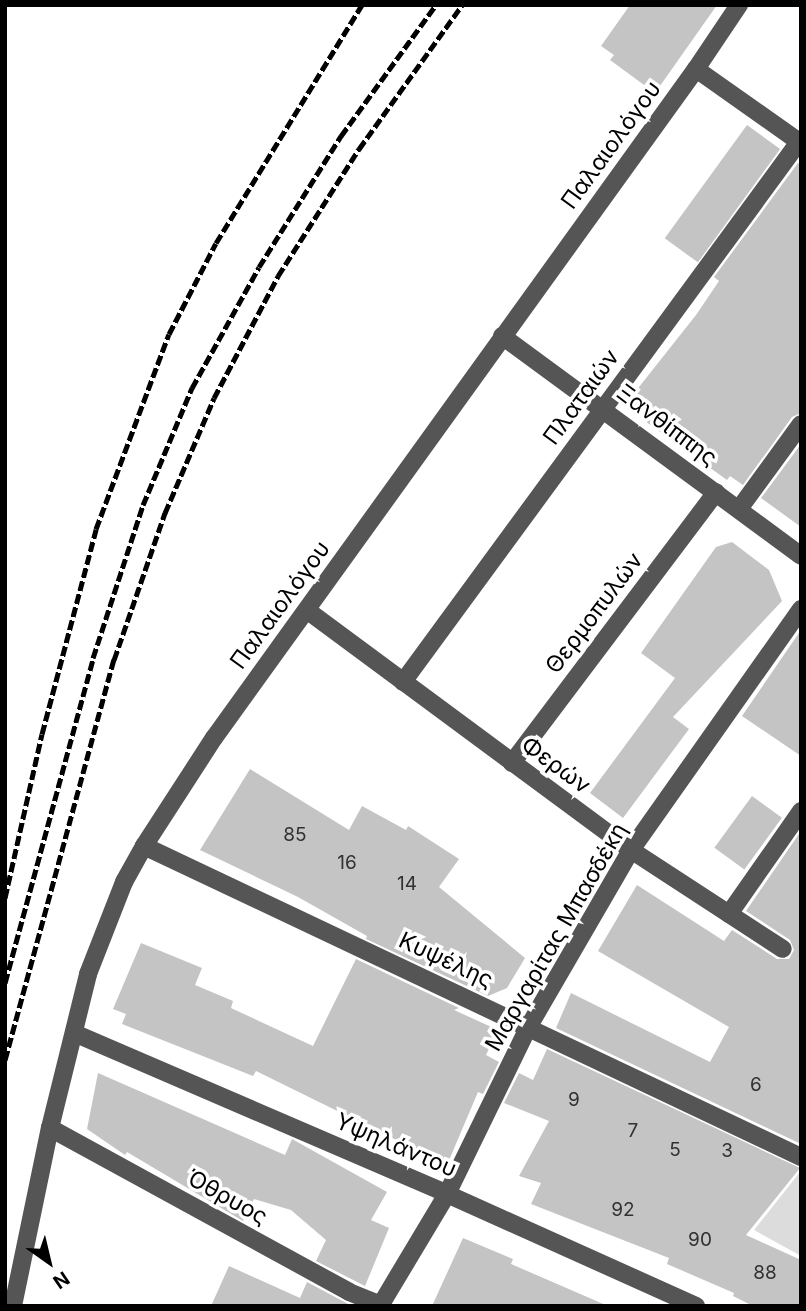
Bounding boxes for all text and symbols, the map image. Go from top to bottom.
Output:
street label: Παλαιολόγου [555,76,667,214]
street label: Πλαταιών [537,344,625,450]
street label: Ξανθίππης [611,378,723,472]
street label: Παλαιολόγου [224,536,336,674]
street label: Θερμοπυλών [540,547,648,679]
street label: Φερών [516,731,596,799]
street label: Μαργαρίτας Μπασδέκη [479,818,633,1056]
house number: 85 [283,824,307,846]
house number: 16 [337,852,357,874]
house number: 14 [397,873,417,895]
street label: Κυψέλης [395,926,497,994]
house number: 6 [750,1074,762,1096]
house number: 9 [568,1089,580,1111]
street label: Υψηλάντου [331,1107,461,1183]
house number: 7 [628,1120,638,1142]
house number: 5 [669,1139,681,1161]
house number: 3 [721,1140,733,1162]
street label: Όθρυος [182,1163,272,1231]
house number: 92 [611,1199,635,1221]
north arrow [14,1227,84,1297]
house number: 90 [688,1229,712,1251]
house number: 88 [753,1262,777,1284]
text: N [49,1266,73,1293]

